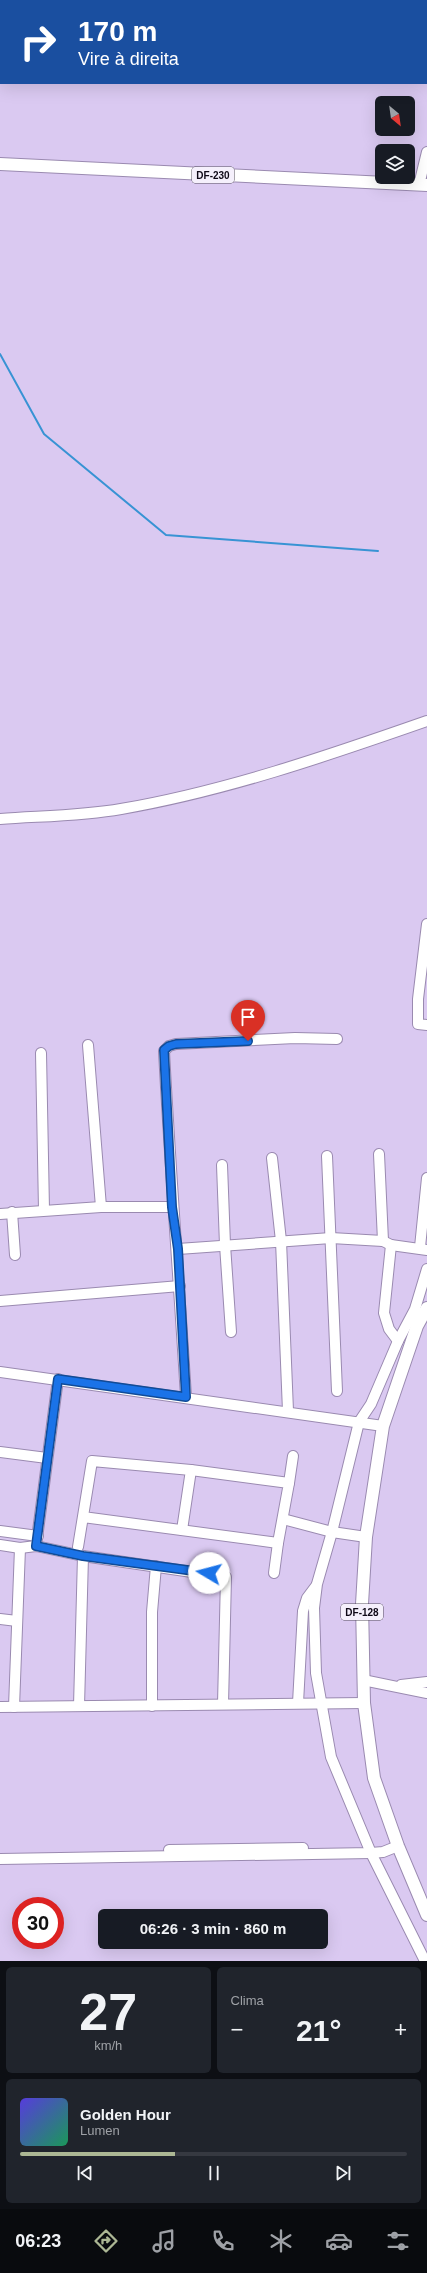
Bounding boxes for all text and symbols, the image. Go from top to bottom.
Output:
icon: right [12,16,64,68]
text: 170 m [78,16,157,47]
text: Vire à direita [78,49,179,69]
north arrow [375,96,415,136]
map controls [375,96,415,184]
button: layers [375,144,415,184]
road number: DF-230 [192,167,234,183]
pin [231,1000,265,1041]
icon: arrive [237,1006,259,1028]
position arrow [188,1552,230,1594]
road number: DF-128 [341,1604,383,1620]
speed limit sign: 30 [12,1897,64,1949]
text: 06:26 · 3 min · 860 m [140,1920,286,1937]
text: 27 [79,1983,137,2041]
text: Clima [231,1993,264,2008]
text: 21° [296,2014,341,2047]
text: − [231,2017,243,2042]
text: + [394,2017,407,2042]
text: km/h [94,2038,122,2053]
text: Golden Hour [80,2106,171,2123]
text: Lumen [80,2123,120,2138]
icon: previous [74,2162,96,2184]
icon: pause [203,2162,225,2184]
icon: next [332,2162,354,2184]
icon: directions [92,2227,120,2255]
icon: music [150,2227,178,2255]
icon: phone [209,2227,237,2255]
icon: climate [267,2227,295,2255]
icon: car [325,2227,353,2255]
icon: filters [384,2227,412,2255]
text: 06:23 [15,2231,61,2251]

